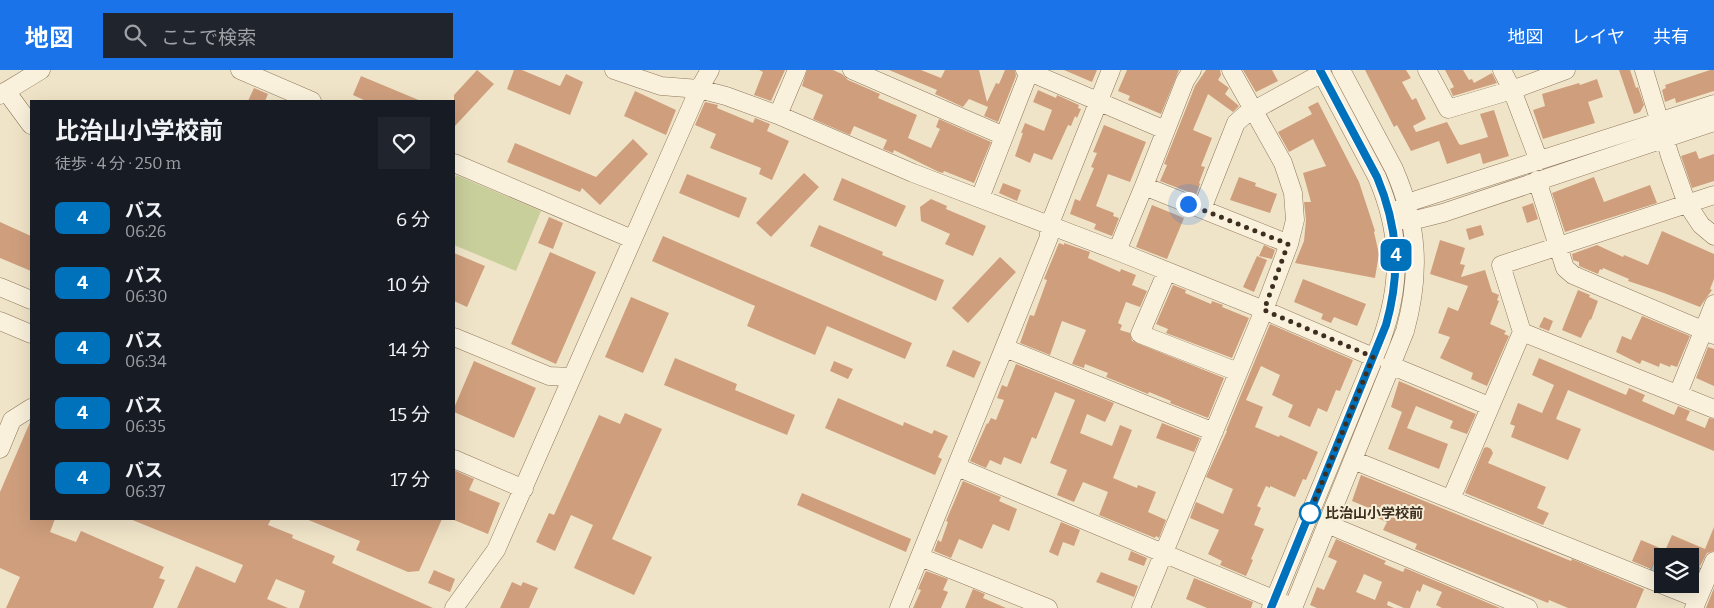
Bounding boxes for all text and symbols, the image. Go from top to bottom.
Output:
search box [103,13,453,58]
icon: search [121,21,149,49]
text: 地図 [25,24,73,52]
text: ここで検索 [161,26,256,49]
text: 地図 [1508,26,1544,48]
text: レイヤ [1572,26,1625,48]
text: 共有 [1653,26,1689,48]
text: 比治山小学校前 [55,117,223,145]
button: heart [378,117,430,169]
text: 徒歩 · 4 分 · 250 m [55,154,181,173]
your location [1176,192,1201,217]
text: バス [125,199,163,222]
text: 4 [77,207,88,229]
text: 6 分 [396,208,430,231]
text: 06:26 [125,222,166,241]
line badge: 4 [1380,239,1412,271]
text: 4 [1391,244,1401,266]
text: バス [125,264,163,287]
text: 4 [77,272,88,294]
text: 10 分 [387,273,430,296]
text: 06:30 [125,287,167,306]
text: バス [125,329,163,352]
text: 4 [77,337,88,359]
text: 14 分 [388,338,430,361]
text: 06:34 [125,352,167,371]
text: バス [125,394,163,417]
text: 4 [77,402,88,424]
text: 15 分 [389,403,430,426]
text: 06:35 [125,417,166,436]
text: バス [125,459,163,482]
text: 4 [77,467,88,489]
text: 17 分 [390,468,430,491]
text: 06:37 [125,482,165,501]
marker: 比治山小学校前 [1299,502,1321,524]
place label: 比治山小学校前 [1325,505,1423,522]
map controls [1654,548,1699,593]
button: layers [1654,548,1699,593]

